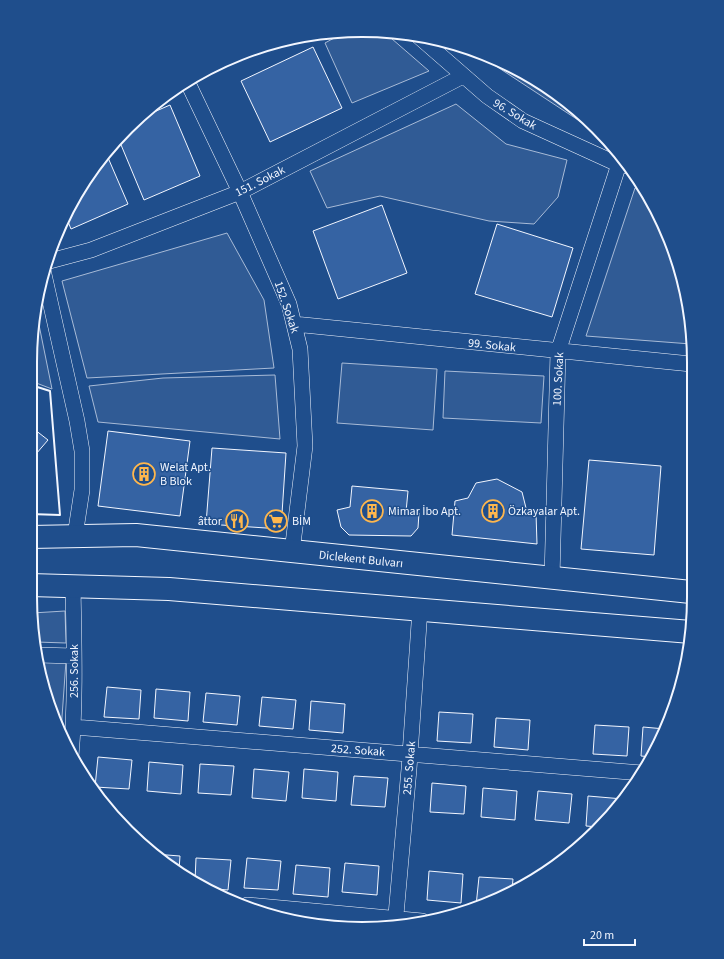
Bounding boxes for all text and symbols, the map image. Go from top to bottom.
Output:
street label: 96. Sokak [490,95,540,134]
street label: 151. Sokak [232,162,288,201]
street label: 152. Sokak [270,279,303,336]
street label: 99. Sokak [467,335,517,356]
street label: 100. Sokak [549,352,568,406]
place label: Welat Apt. B Blok [160,459,211,490]
building icon: Welat Apt. B Blok [131,461,157,487]
building icon: Mimar İbo Apt. [359,498,385,524]
building icon: Özkayalar Apt. [480,498,506,524]
place label: Mimar İbo Apt. [388,503,461,520]
place label: Özkayalar Apt. [508,503,580,520]
restaurant icon: âttor [224,508,250,534]
supermarket icon: BİM [263,508,289,534]
place label: âttor [198,513,223,530]
place label: BİM [292,513,311,530]
street label: Diclekent Bulvarı [318,547,404,572]
street label: 256. Sokak [66,644,83,698]
street label: 252. Sokak [330,740,386,761]
street label: 255. Sokak [399,740,420,796]
scale bar [584,921,635,947]
text: 20 m [590,927,614,944]

